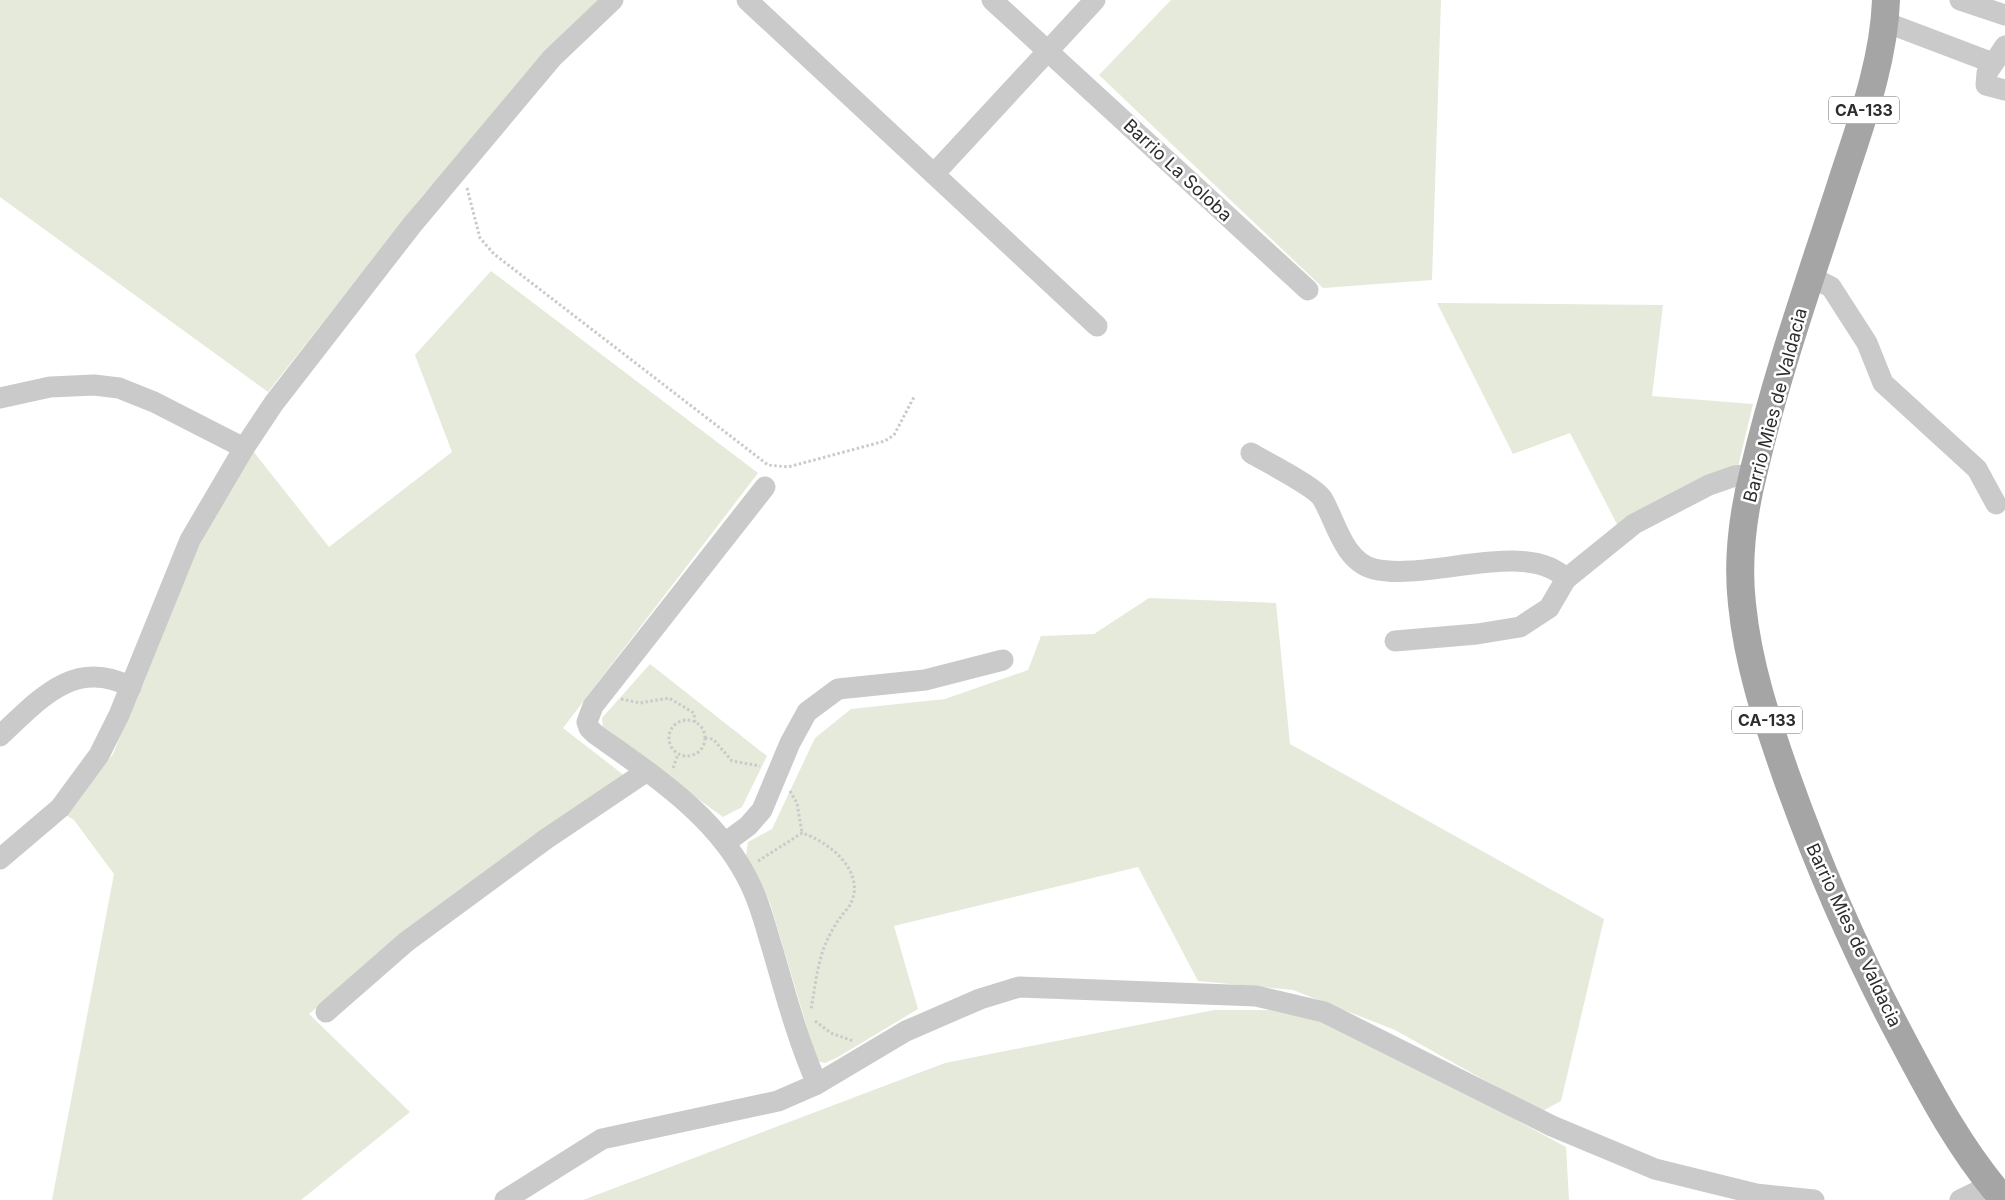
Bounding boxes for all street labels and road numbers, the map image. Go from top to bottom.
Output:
road number: CA-133 [1829,96,1899,124]
street label: Barrio La Soloba [1120,114,1236,226]
street label: Barrio Mies de Valdacia [1739,306,1811,504]
road number: CA-133 [1732,706,1802,734]
street label: Barrio Mies de Valdacia [1802,840,1906,1030]

